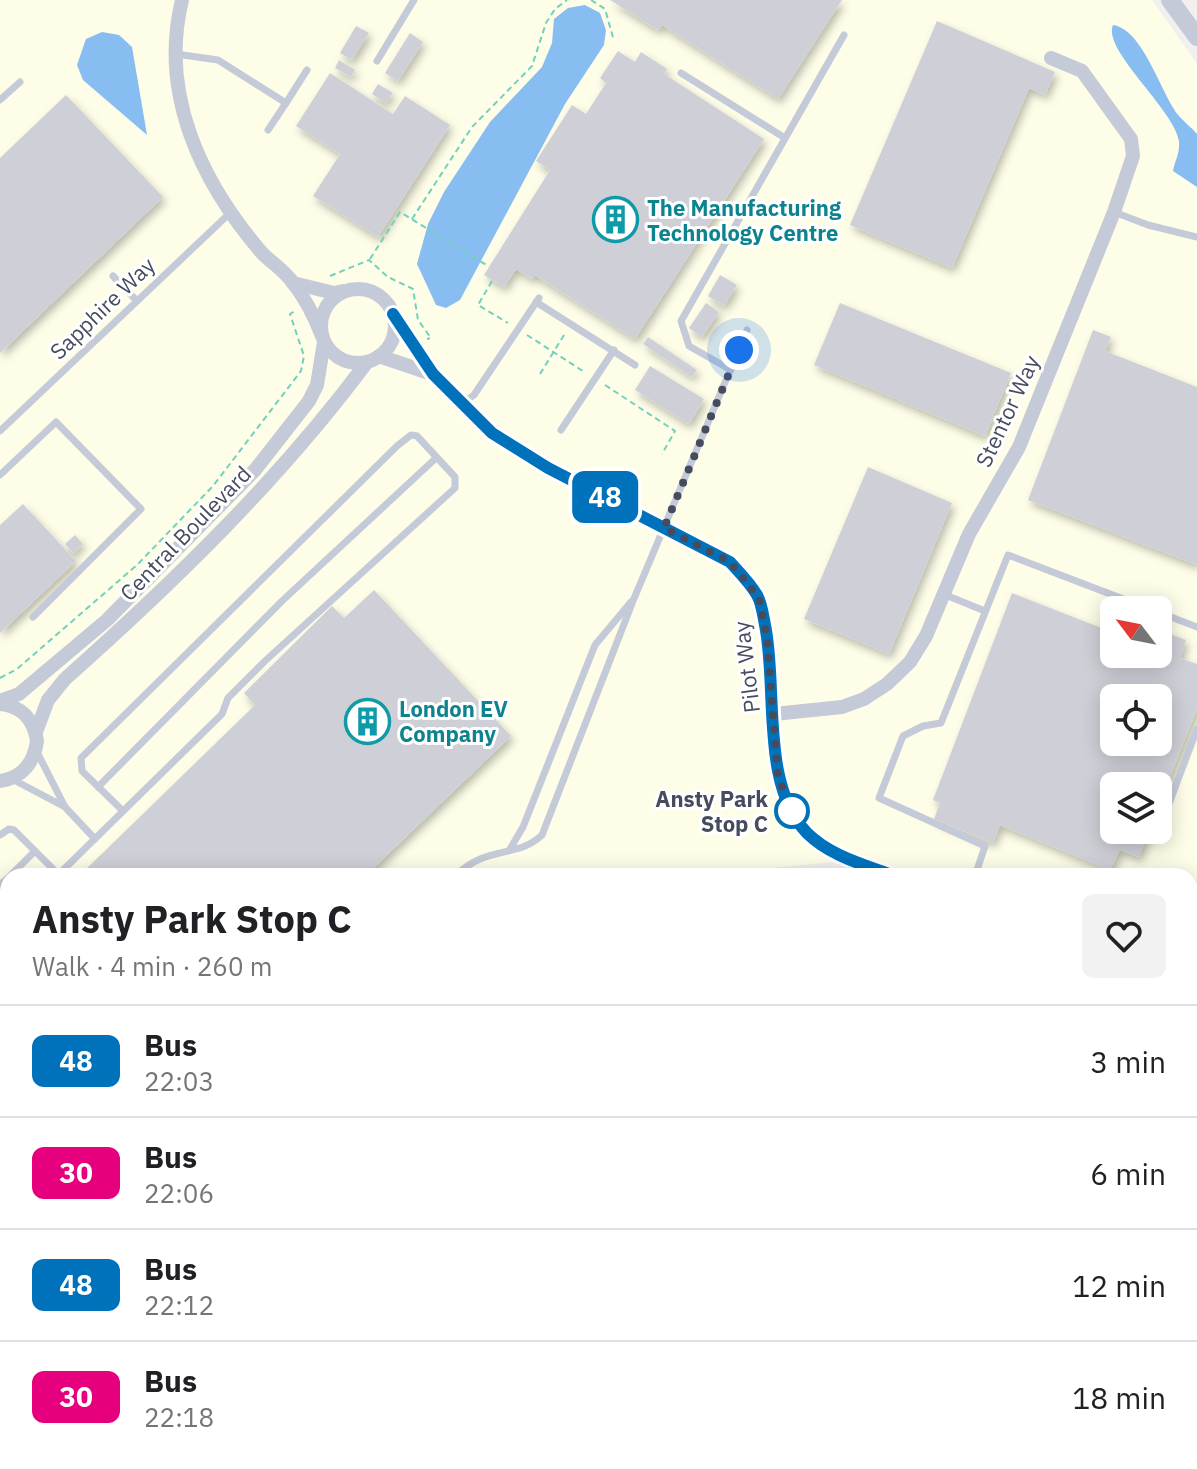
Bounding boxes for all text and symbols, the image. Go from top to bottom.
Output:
place label: The Manufacturing Technology Centre [647,193,842,247]
building icon: The Manufacturing Technology Centre [592,196,640,244]
street label: Sapphire Way [43,251,161,365]
your location [719,330,759,370]
street label: Stentor Way [968,350,1046,472]
street label: Central Boulevard [113,459,257,607]
line badge: 48 [569,471,641,523]
text: 48 [588,478,622,515]
north arrow [1100,596,1172,668]
map controls [1100,596,1172,844]
street label: Pilot Way [726,620,766,714]
button: locate [1100,684,1172,756]
place label: London EV Company [399,694,508,748]
building icon: London EV Company [344,697,392,745]
button: layers [1100,772,1172,844]
place label: Ansty Park Stop C [655,784,768,838]
marker: Ansty Park Stop C [775,794,809,828]
text: Ansty Park Stop C [32,894,352,943]
button: heart [1082,894,1166,978]
text: Walk · 4 min · 260 m [32,949,272,983]
text: Bus [144,1025,197,1064]
text: 48 [59,1042,93,1079]
text: 3 min [1090,1042,1166,1081]
text: 22:03 [144,1064,214,1098]
text: Bus [144,1137,197,1176]
text: 30 [59,1154,93,1191]
text: 6 min [1090,1154,1166,1193]
text: 22:06 [144,1176,214,1210]
text: Bus [144,1249,197,1288]
text: 48 [59,1266,93,1303]
text: 12 min [1072,1266,1166,1305]
text: 22:12 [144,1288,214,1322]
text: Bus [144,1361,197,1400]
text: 30 [59,1378,93,1415]
text: 18 min [1072,1378,1166,1417]
text: 22:18 [144,1400,214,1434]

